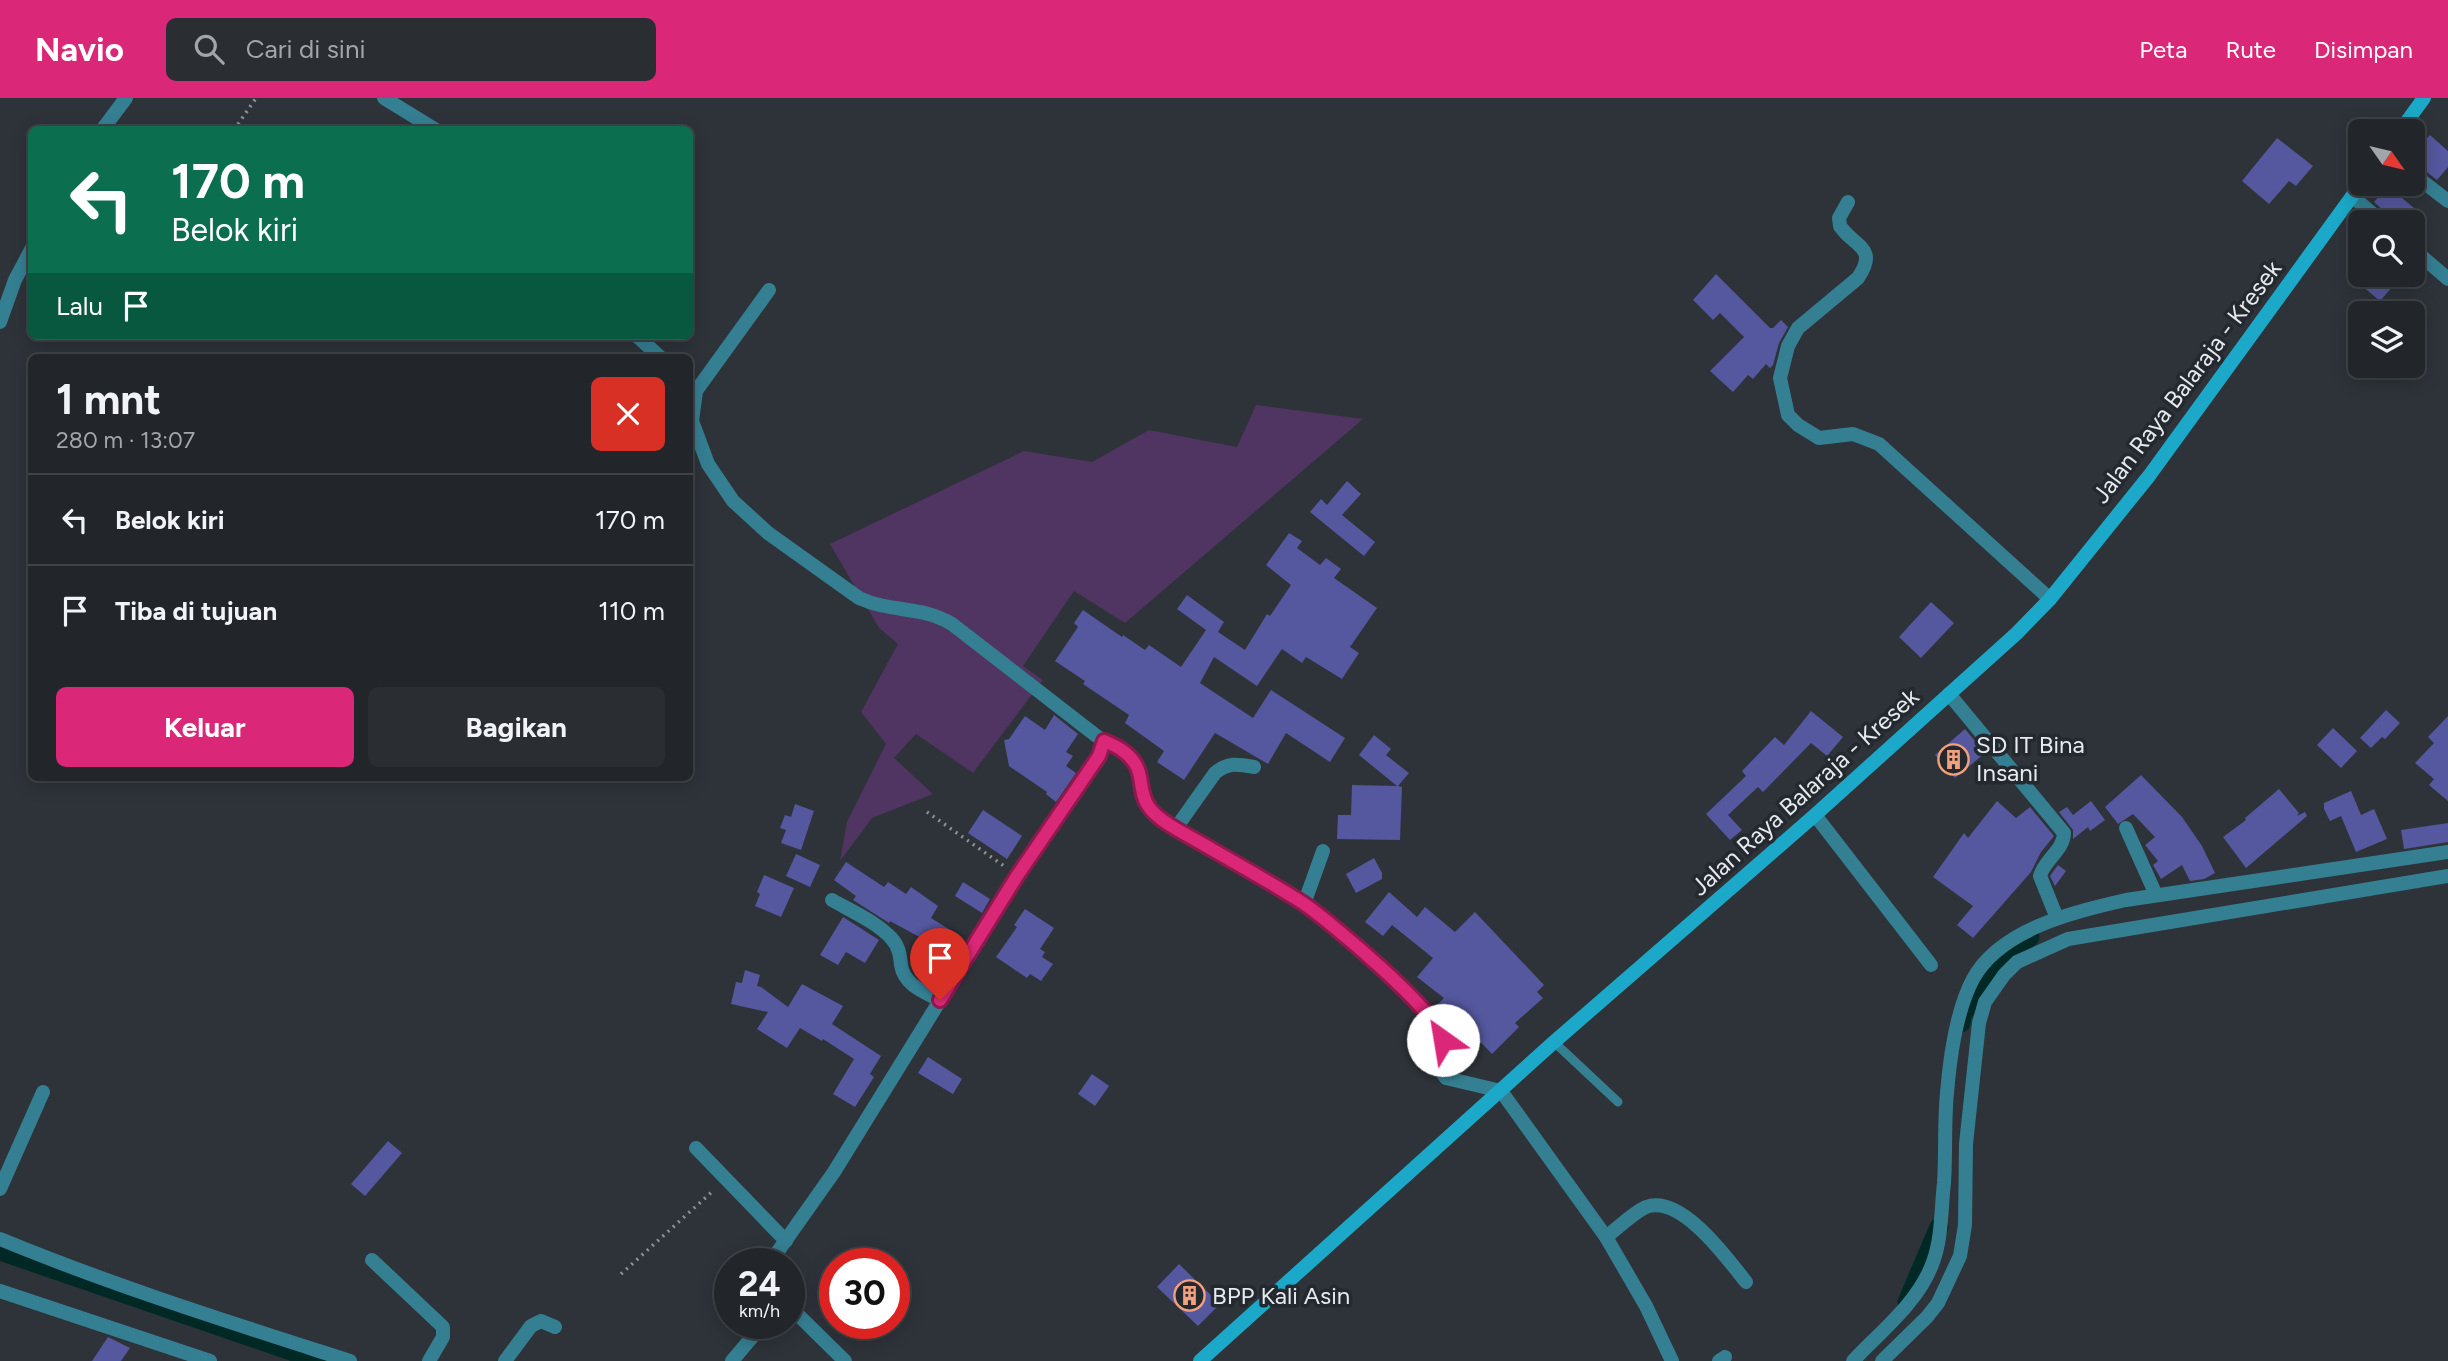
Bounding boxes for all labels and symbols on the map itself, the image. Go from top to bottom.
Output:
north arrow [2348,119,2426,196]
street label: Jalan Raya Balaraja - Kresek [2086,254,2287,509]
street label: Jalan Raya Balaraja - Kresek [1685,682,1925,901]
place label: SD IT Bina Insani [1976,730,2085,787]
building icon: SD IT Bina Insani [1936,742,1970,776]
pin [910,928,970,1000]
position arrow [1406,1003,1480,1077]
speed limit sign: 30 [819,1248,910,1339]
building icon: BPP Kali Asin [1172,1279,1206,1313]
place label: BPP Kali Asin [1212,1281,1350,1310]

